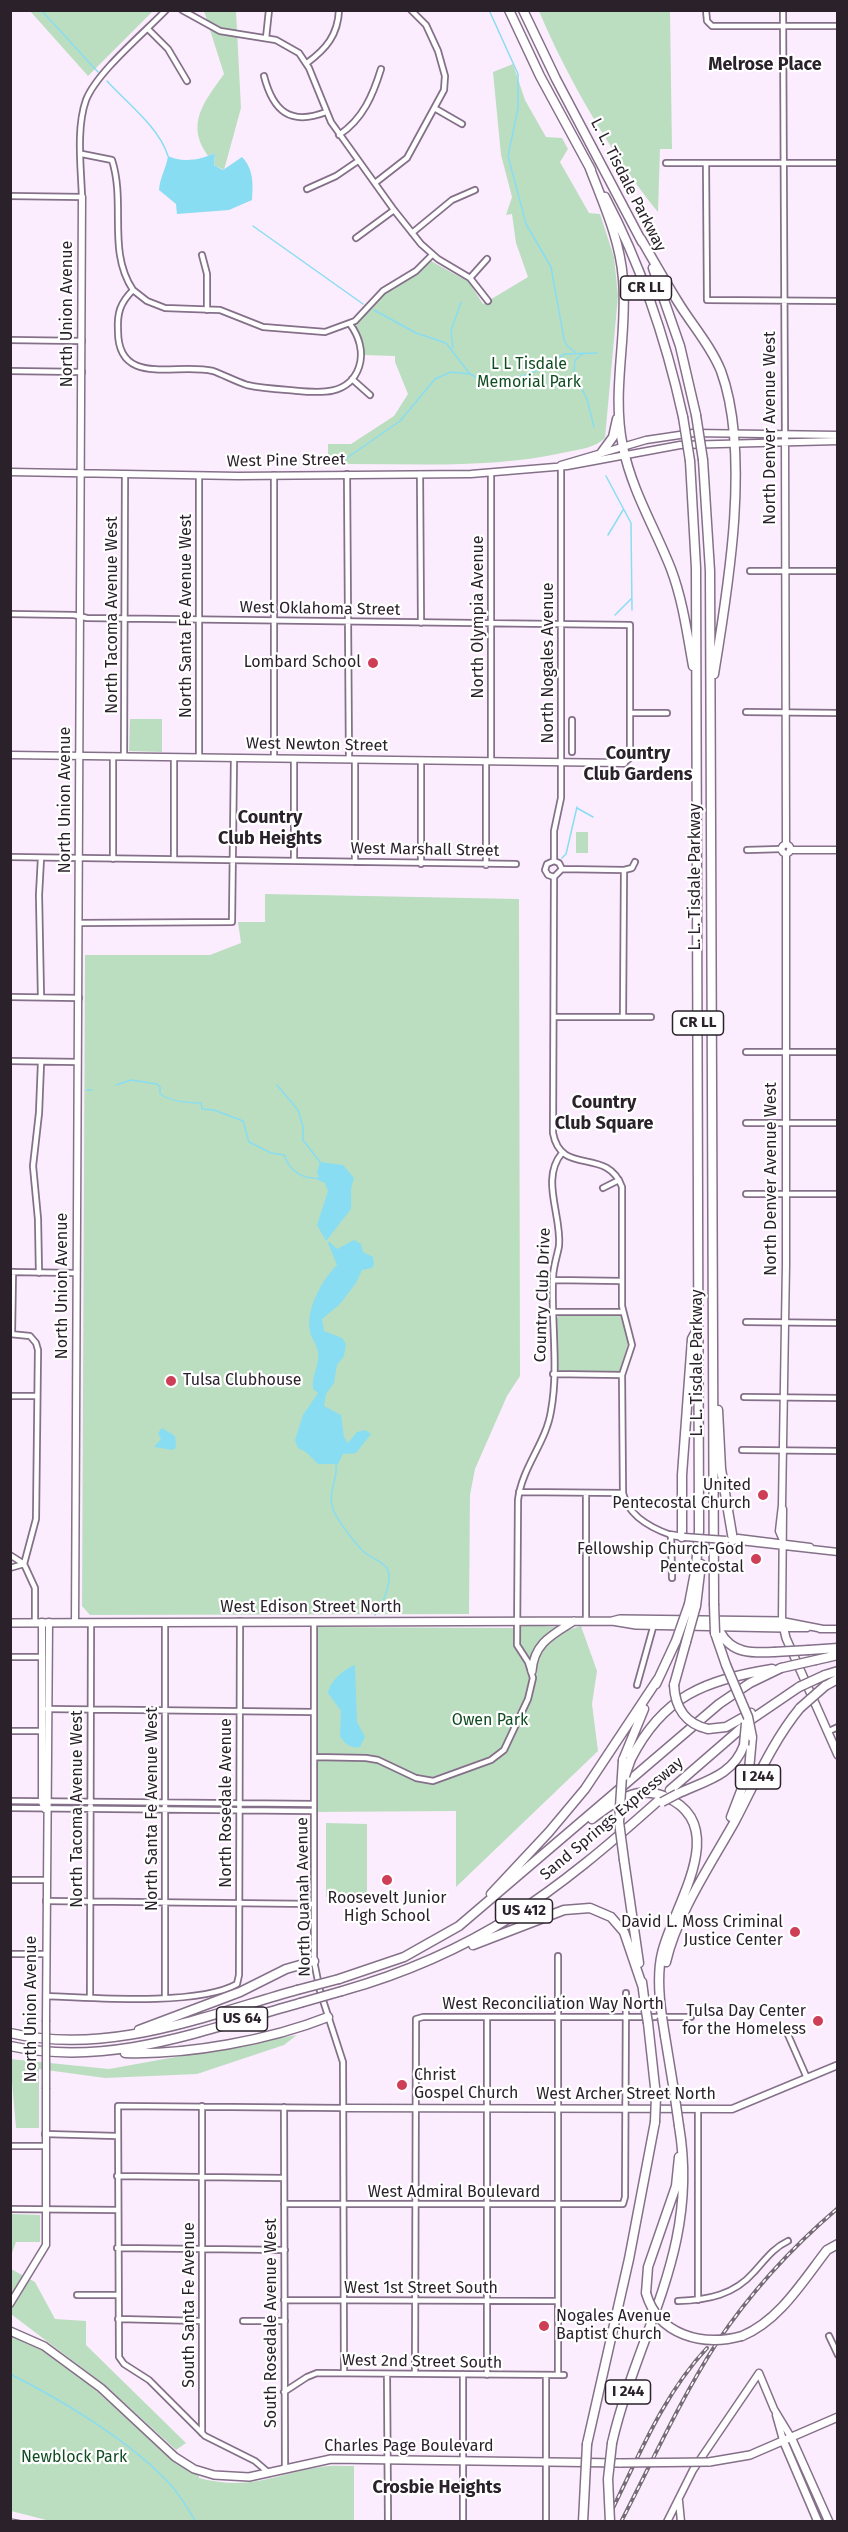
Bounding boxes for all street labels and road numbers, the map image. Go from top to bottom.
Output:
street label: L. L. Tisdale Parkway [586,115,670,255]
street label: North Union Avenue [58,241,78,387]
road number: CR LL [620,276,672,300]
street label: North Denver Avenue West [761,331,781,525]
street label: West Pine Street [226,450,346,472]
street label: North Santa Fe Avenue West [177,514,197,718]
street label: North Tacoma Avenue West [103,516,123,714]
street label: North Olympia Avenue [469,535,489,699]
street label: North Nogales Avenue [539,583,559,743]
street label: West Oklahoma Street [240,598,400,620]
street label: North Union Avenue [56,727,76,873]
street label: West Newton Street [246,734,388,756]
street label: L. L. Tisdale Parkway [686,803,706,951]
street label: West Marshall Street [350,839,500,861]
road number: CR LL [672,1011,724,1035]
street label: North Denver Avenue West [762,1082,782,1276]
street label: North Union Avenue [53,1213,73,1359]
street label: Country Club Drive [531,1227,555,1363]
street label: L. L. Tisdale Parkway [688,1289,708,1437]
street label: West Edison Street North [220,1598,402,1618]
street label: North Santa Fe Avenue West [143,1707,163,1911]
street label: North Tacoma Avenue West [68,1710,88,1908]
street label: North Rosedale Avenue [217,1718,237,1888]
street label: Sand Springs Expressway [536,1753,688,1885]
road number: I 244 [736,1765,780,1789]
street label: North Quanah Avenue [293,1817,315,1977]
road number: US 412 [496,1899,552,1923]
street label: North Union Avenue [22,1936,42,2082]
street label: West Reconciliation Way North [442,1995,664,2015]
road number: US 64 [216,2007,268,2031]
street label: West Archer Street North [536,2085,716,2105]
street label: West Admiral Boulevard [368,2183,540,2203]
street label: South Rosedale Avenue West [262,2218,282,2428]
street label: South Santa Fe Avenue [180,2222,200,2388]
street label: West 1st Street South [344,2279,498,2299]
street label: West 2nd Street South [342,2351,502,2373]
road number: I 244 [606,2380,650,2404]
street label: Charles Page Boulevard [324,2437,494,2457]

